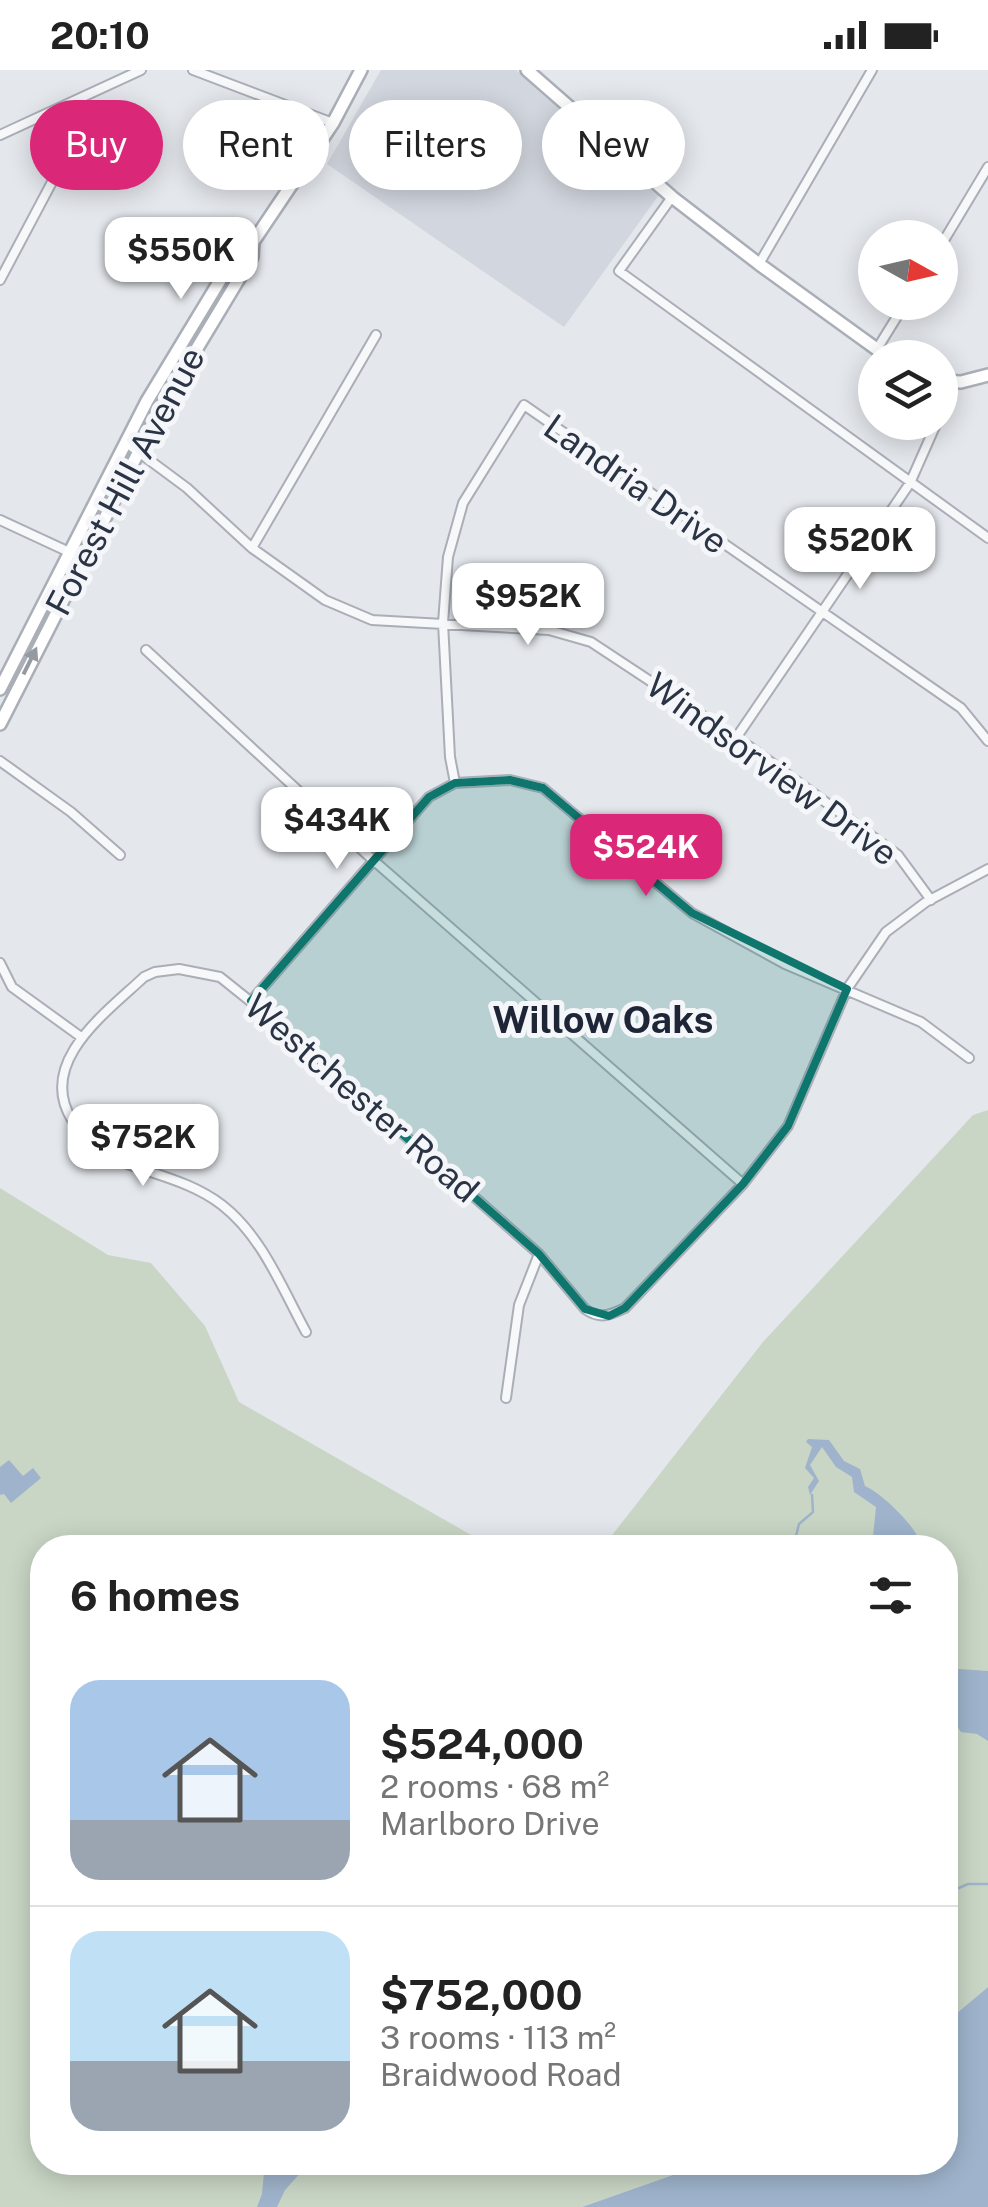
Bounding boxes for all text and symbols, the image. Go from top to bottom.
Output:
text: 20:10 [50,13,150,58]
chip: Buy [30,100,163,190]
chip: Rent [183,100,329,190]
chip: Filters [349,100,522,190]
chip: New [542,100,685,190]
pin: $550K [111,217,251,302]
north arrow [858,220,958,320]
map controls [858,220,958,440]
text: $550K [127,231,235,268]
street label: Forest Hill Avenue [37,340,213,622]
button: layers [858,340,958,440]
street label: Landria Drive [536,406,736,562]
pin: $520K [790,507,930,592]
text: $520K [806,521,914,558]
pin: $952K [458,563,598,648]
text: $952K [474,577,582,614]
one-way arrow [22,647,39,676]
street label: Windsorview Drive [638,664,906,874]
pin: $434K [267,787,407,872]
text: $434K [283,801,391,838]
pin: $524K [576,814,716,899]
text: $524K [592,828,700,865]
street label: Westchester Road [237,985,487,1211]
district label: Willow Oaks [493,997,713,1042]
pin: $752K [73,1104,213,1189]
text: $752K [90,1118,196,1155]
icon: filters [863,1568,918,1623]
text: 6 homes [70,1571,240,1620]
text: $524,000 [380,1719,584,1768]
icon: home [150,1720,270,1840]
text: 2 rooms · 68 m² [380,1768,609,1805]
text: Marlboro Drive [380,1805,600,1842]
text: $752,000 [380,1970,582,2019]
icon: home [150,1971,270,2091]
text: 3 rooms · 113 m² [380,2019,616,2056]
text: Braidwood Road [380,2056,622,2093]

